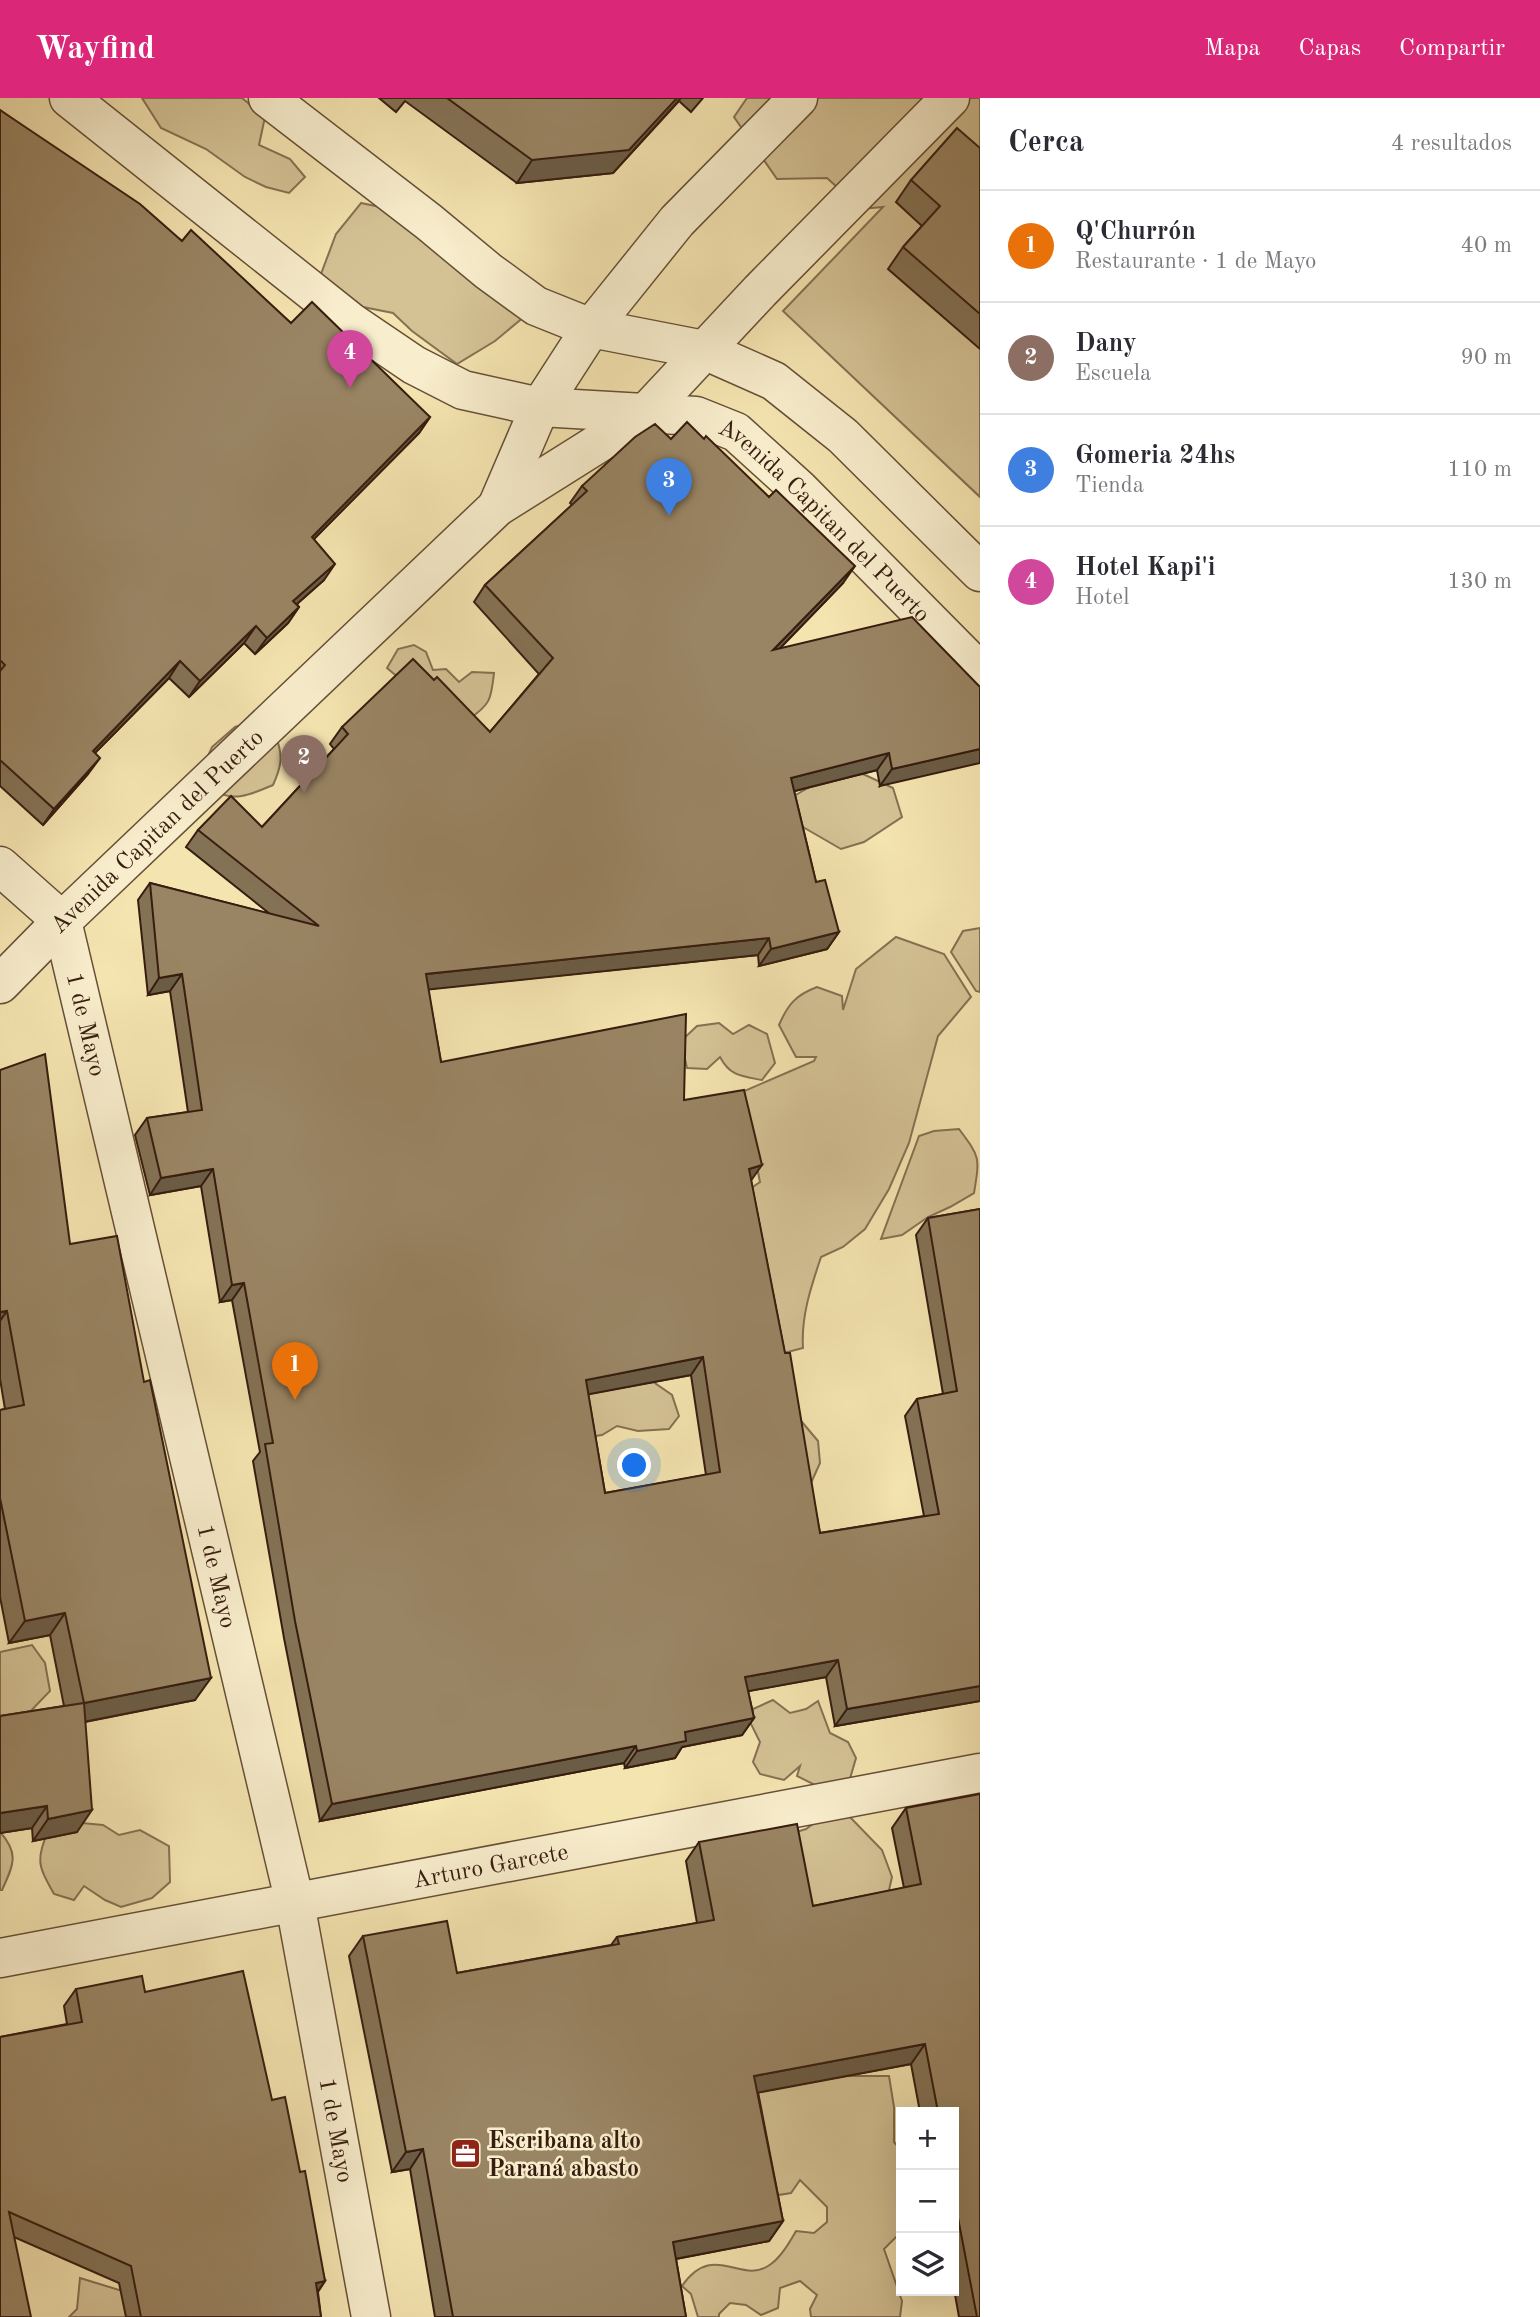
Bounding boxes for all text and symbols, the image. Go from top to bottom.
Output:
text: Wayfind [35,33,155,66]
text: Mapa [1204,37,1260,61]
text: Capas [1298,37,1361,61]
text: Compartir [1399,37,1505,61]
text: Cerca [1008,128,1084,158]
text: 4 resultados [1391,132,1512,155]
text: Q'Churrón [1075,219,1196,245]
text: 1 [1024,234,1038,257]
text: 40 m [1461,234,1512,257]
text: Restaurante · 1 de Mayo [1075,250,1316,273]
pin: 4 [327,330,373,388]
text: Dany [1075,331,1137,357]
text: 2 [1024,346,1038,369]
text: 90 m [1461,346,1512,369]
text: Escuela [1075,362,1151,385]
street label: Avenida Capitan del Puerto [714,416,934,628]
text: Gomeria 24hs [1075,443,1235,469]
pin: 3 [646,458,692,516]
text: 3 [1024,458,1038,481]
text: 110 m [1447,458,1512,481]
text: Tienda [1075,474,1144,497]
text: Hotel Kapi'i [1075,555,1216,581]
text: 4 [1024,570,1038,593]
text: 130 m [1447,570,1512,593]
text: Hotel [1075,586,1129,609]
street label: Avenida Capitan del Puerto [47,726,269,939]
pin: 2 [281,735,327,793]
street label: 1 de Mayo [61,970,108,1079]
pin: 1 [272,1342,318,1400]
your location [617,1448,651,1482]
street label: 1 de Mayo [192,1522,239,1631]
street label: Arturo Garcete [411,1841,570,1894]
street label: 1 de Mayo [313,2076,356,2185]
map controls [896,2107,959,2296]
button: + [896,2107,959,2170]
place label: Escribana alto Paraná abasto [488,2130,641,2182]
office icon: Escribana alto Paraná abasto [448,2137,482,2171]
button: − [896,2170,959,2233]
button: layers [896,2233,959,2296]

